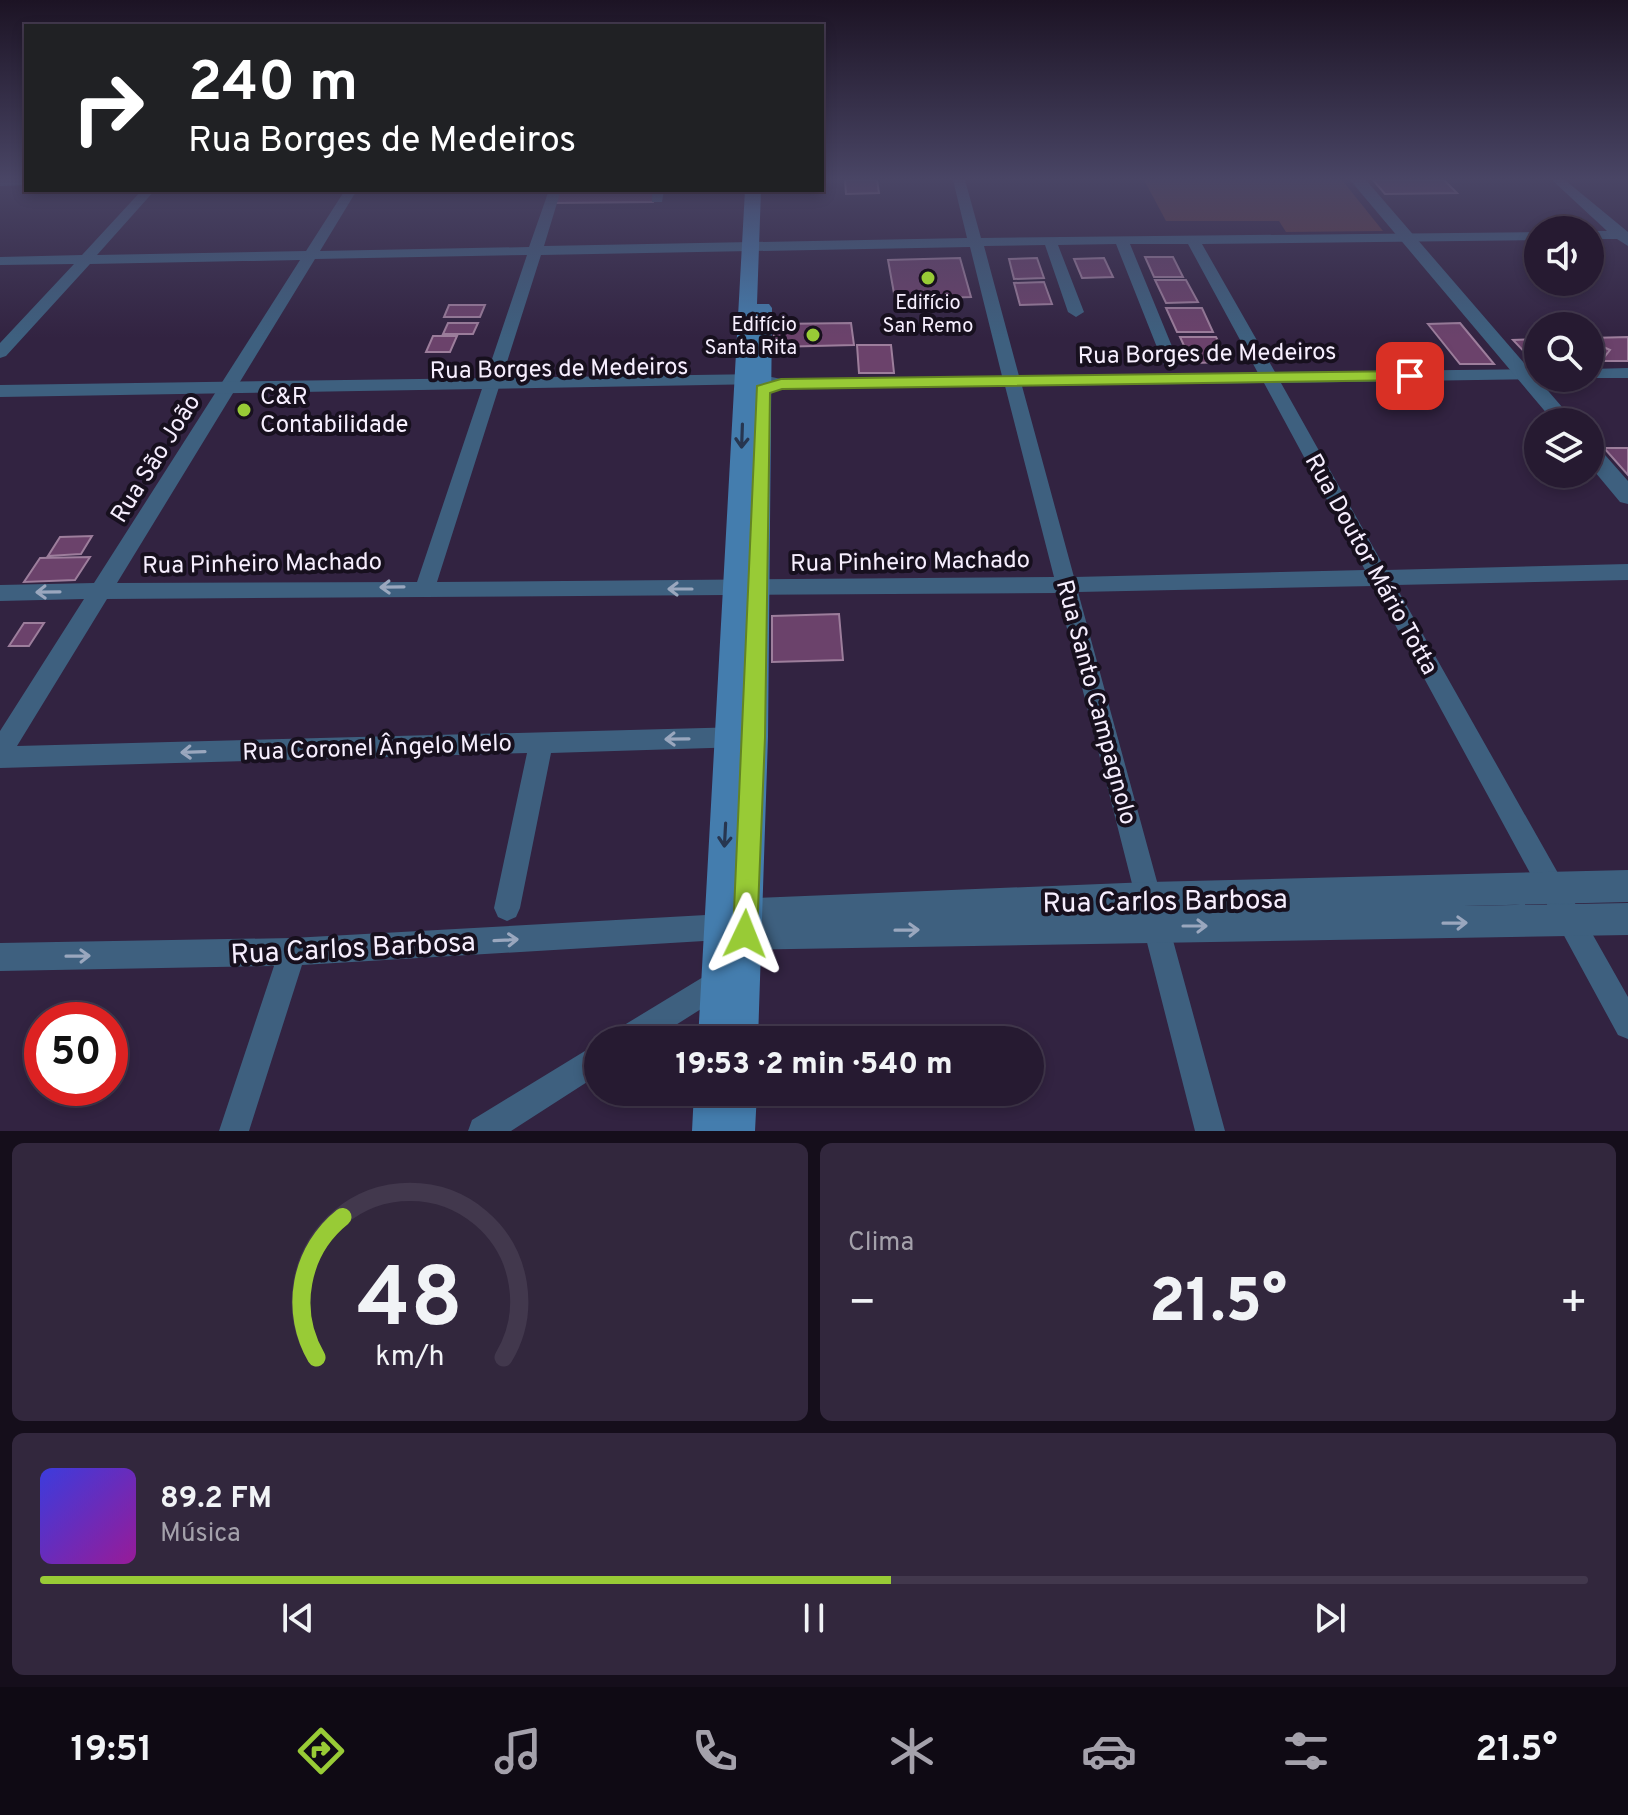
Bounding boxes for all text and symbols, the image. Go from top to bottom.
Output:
text: 240 m [188,50,358,120]
icon: right [56,56,160,160]
text: Rua Borges de Medeiros [188,119,576,165]
map controls [1524,216,1604,488]
button: sound [1524,216,1604,296]
marker: Edifício San Remo [919,269,937,287]
place label: Edifício San Remo [883,291,973,340]
button: search [1524,312,1604,392]
place label: Edifício Santa Rita [704,313,797,362]
marker: Edifício Santa Rita [804,326,822,344]
street label: Rua Borges de Medeiros [1077,338,1337,372]
pin [1376,342,1444,410]
street label: Rua Borges de Medeiros [429,353,689,387]
icon: arrive [1388,354,1432,398]
place label: C&R Contabilidade [260,383,408,441]
street label: Rua São João [105,389,208,529]
marker: C&R Contabilidade [235,401,253,419]
button: layers [1524,408,1604,488]
one-way arrow [735,422,750,449]
street label: Rua Doutor Mário Totta [1297,449,1444,681]
street label: Rua Pinheiro Machado [790,546,1030,580]
street label: Rua Pinheiro Machado [142,548,382,582]
street label: Rua Santo Campagnolo [1048,577,1142,828]
one-way arrow [379,580,406,595]
one-way arrow [667,581,694,597]
one-way arrow [35,584,62,599]
street label: Rua Coronel Ângelo Melo [242,727,512,769]
one-way arrow [664,731,691,747]
one-way arrow [180,744,207,759]
one-way arrow [718,821,733,848]
street label: Rua Carlos Barbosa [1042,883,1288,923]
position arrow [703,892,787,976]
one-way arrow [1441,915,1468,931]
one-way arrow [1181,918,1208,934]
one-way arrow [893,923,920,938]
street label: Rua Carlos Barbosa [230,926,477,974]
one-way arrow [492,932,519,947]
one-way arrow [64,948,91,964]
speed limit sign: 50 [24,1002,128,1106]
text: 19:53 · 2 min · 540 m [676,1047,952,1084]
text: Clima [848,1227,914,1260]
text: 48 [357,1251,463,1356]
text: 21.5° [1149,1267,1287,1343]
text: − [848,1277,876,1333]
text: + [1560,1277,1588,1333]
text: km/h [375,1340,445,1376]
text: 89.2 FM [160,1481,272,1518]
text: Música [160,1518,241,1551]
icon: previous [276,1596,320,1640]
icon: pause [792,1596,836,1640]
icon: next [1308,1596,1352,1640]
icon: directions [293,1723,349,1779]
icon: music [490,1723,546,1779]
icon: phone [687,1723,743,1779]
icon: climate [884,1723,940,1779]
icon: car [1081,1723,1137,1779]
icon: filters [1278,1723,1334,1779]
text: 19:51 [71,1728,152,1774]
text: 21.5° [1475,1728,1557,1774]

